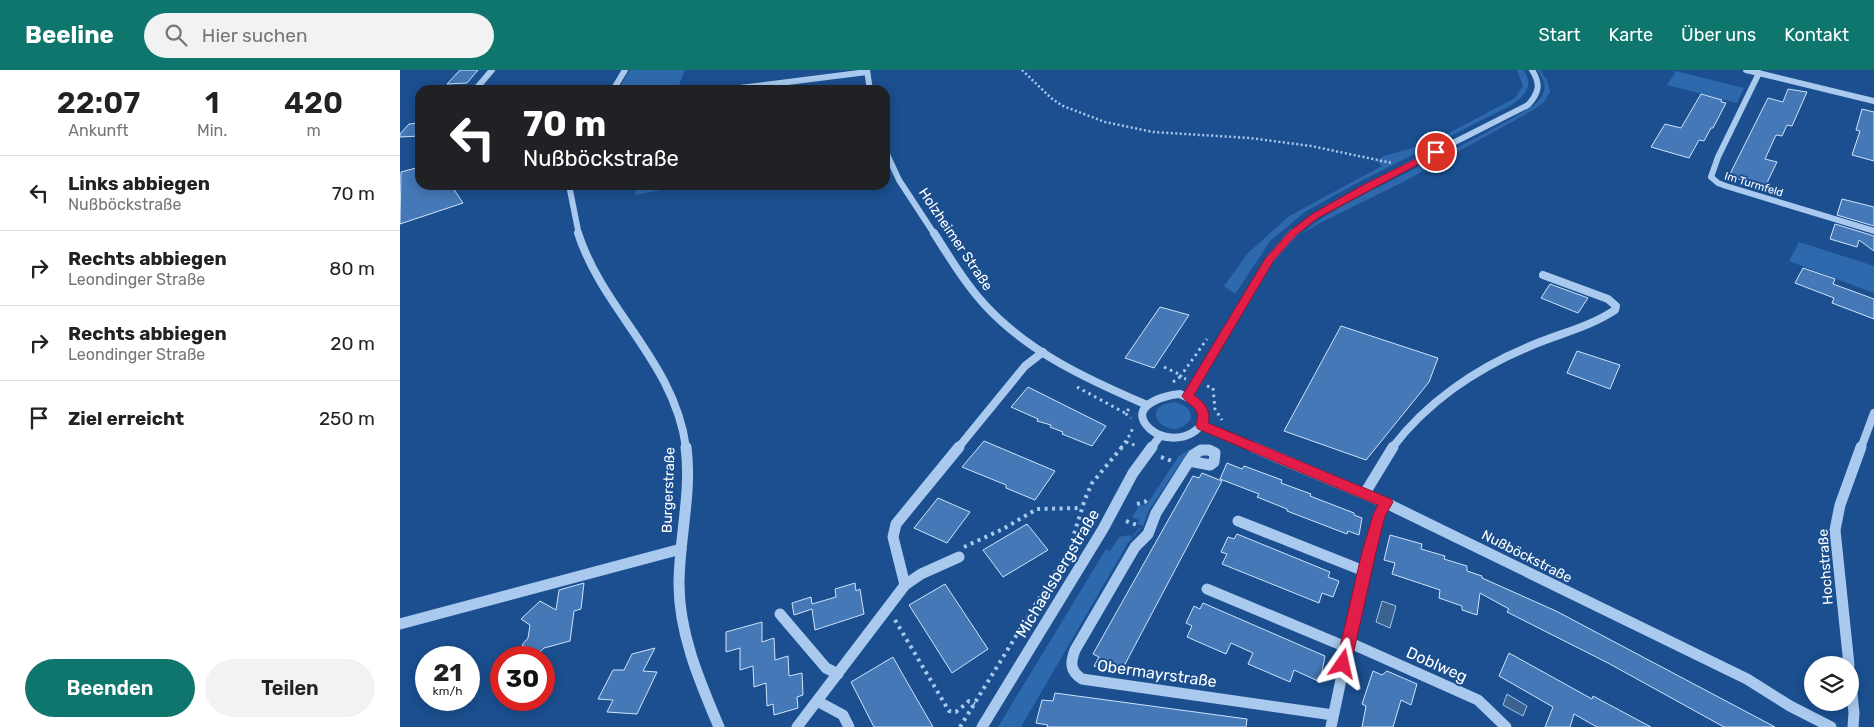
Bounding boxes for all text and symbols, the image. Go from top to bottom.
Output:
search box [144,13,494,58]
text: Beeline [25,21,114,49]
icon: search [162,21,190,49]
text: Hier suchen [202,24,307,47]
text: Start [1538,24,1581,46]
text: Karte [1609,24,1653,46]
text: Über uns [1681,24,1756,46]
text: Kontakt [1784,24,1849,46]
text: 22:07 [57,85,140,121]
text: 1 [205,85,219,121]
text: 420 [284,85,343,121]
text: 70 m [523,103,606,145]
icon: left [440,105,505,170]
text: Ankunft [68,121,129,140]
text: Min. [197,121,227,140]
text: m [306,121,321,140]
pin [1415,131,1457,173]
icon: arrive [1422,138,1450,166]
text: Nußböckstraße [523,145,679,172]
street label: Im Turmfeld [1723,169,1785,200]
text: Links abbiegen [68,172,210,195]
icon: left [25,179,53,207]
text: 70 m [332,182,375,205]
street label: Holzheimer Straße [915,185,996,294]
text: Nußböckstraße [68,195,181,214]
text: Rechts abbiegen [68,247,227,270]
icon: right [25,254,53,282]
text: 80 m [329,257,375,280]
text: Leondinger Straße [68,270,205,289]
text: Rechts abbiegen [68,322,227,345]
icon: right [25,329,53,357]
text: 20 m [330,332,375,355]
text: Leondinger Straße [68,345,205,364]
icon: arrive [25,404,53,432]
text: Ziel erreicht [68,407,184,430]
text: 250 m [319,407,375,430]
street label: Burgerstraße [659,447,679,533]
street label: Michaelsbergstraße [1012,506,1103,641]
street label: Nußböckstraße [1479,526,1575,587]
street label: Hochstraße [1814,528,1837,605]
position arrow [1316,637,1368,689]
street label: Doblweg [1403,643,1470,686]
speed limit sign: 30 [490,646,555,711]
street label: Obermayrstraße [1096,656,1218,691]
map controls [1804,656,1859,711]
button: layers [1804,656,1859,711]
text: 21 [433,658,462,687]
button: Beenden [25,659,195,717]
button: Teilen [205,659,375,717]
text: km/h [433,684,462,698]

